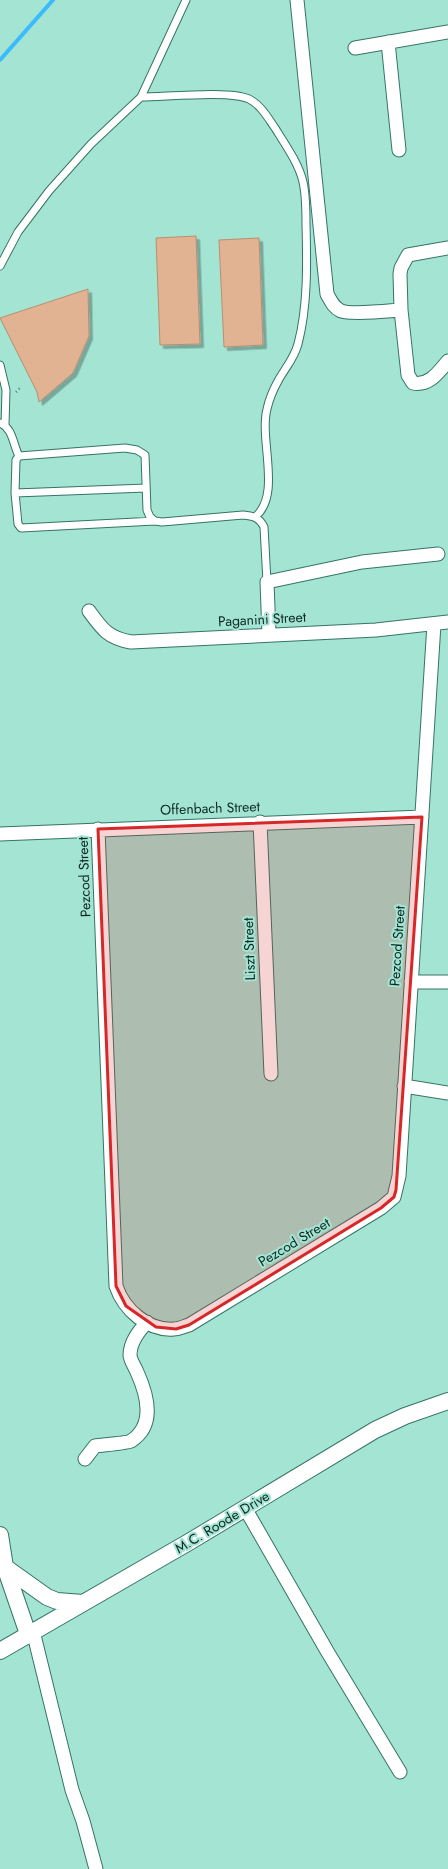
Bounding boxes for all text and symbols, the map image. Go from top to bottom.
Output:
street label: Paganini Street [217,607,307,631]
street label: Offenbach Street [160,796,261,820]
street label: Pezcod Street [73,836,95,918]
street label: Pezcod Street [384,905,410,987]
street label: Liszt Street [238,917,260,981]
street label: Pezcod Street [254,1212,334,1271]
street label: M.C. Roode Drive [171,1486,273,1558]

